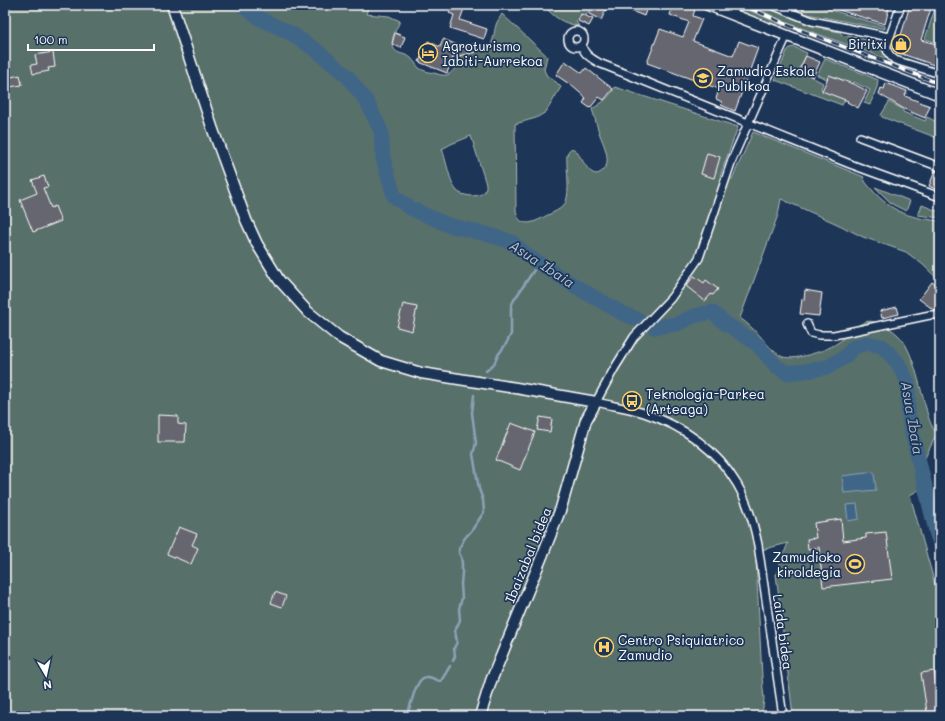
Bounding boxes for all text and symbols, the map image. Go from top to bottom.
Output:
scale bar [28,26,154,52]
text: 100 m [34,31,68,47]
shop icon: Biritxi [890,33,912,55]
place label: Biritxi [848,35,887,52]
place label: Agroturismo Iabiti-Aurrekoa [442,37,543,69]
hotel icon: Agroturismo Iabiti-Aurrekoa [417,42,439,64]
place label: Zamudio Eskola Publikoa [717,62,815,94]
school or university icon: Zamudio Eskola Publikoa [692,67,714,89]
water label: Asua Ibaia [506,235,579,292]
water label: Asua Ibaia [897,380,928,456]
place label: Teknologia-Parkea (Arteaga) [646,385,765,417]
bus stop icon: Teknologia-Parkea (Arteaga) [621,390,643,412]
street label: Ibaizabal bidea [501,504,554,605]
place label: Zamudioko kiroldegia [772,548,841,580]
sports icon: Zamudioko kiroldegia [844,553,866,575]
street label: Laida bidea [770,593,797,671]
place label: Centro Psiquiatrico Zamudio [618,631,744,663]
hospital icon: Centro Psiquiatrico Zamudio [593,636,615,658]
north arrow [26,655,66,695]
text: N [42,677,53,693]

